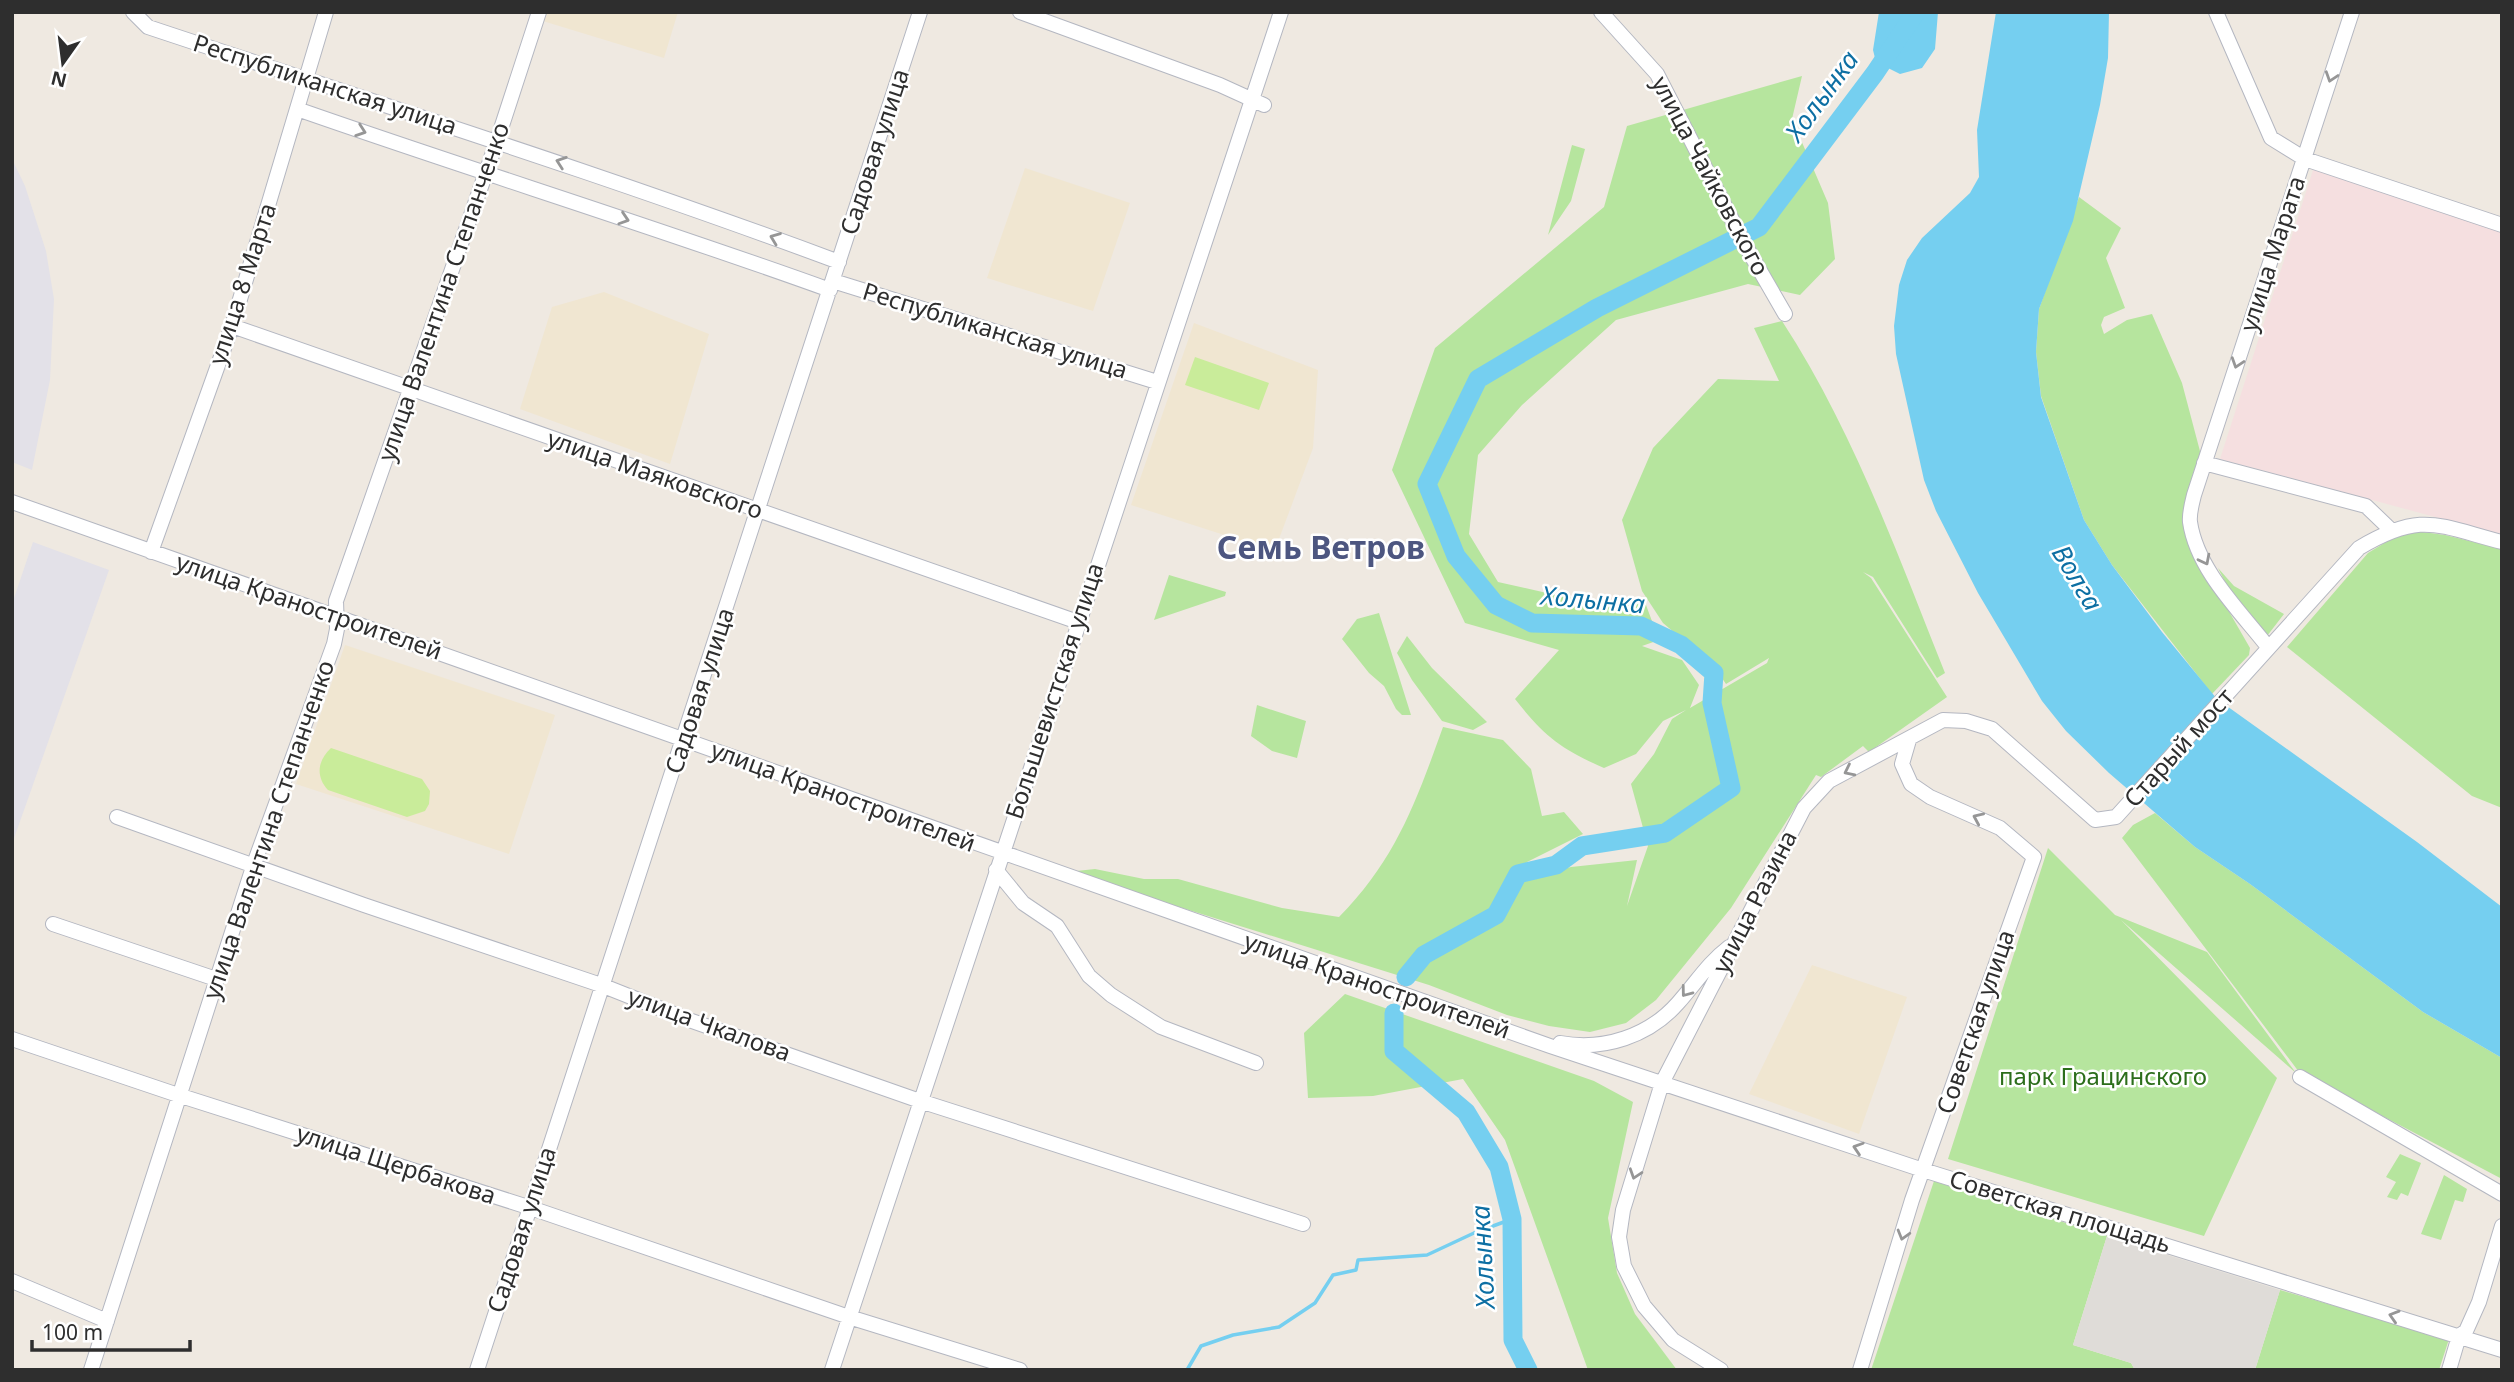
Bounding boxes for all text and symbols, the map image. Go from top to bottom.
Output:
street label: Республиканская улица [189,25,461,142]
north arrow [28,28,98,98]
water label: Холынка [1775,42,1867,150]
street label: Садовая улица [831,64,916,239]
text: N [48,65,70,94]
street label: улица Чайковского [1645,70,1778,281]
one-way arrow [2325,70,2339,83]
street label: улица Валентина Степанченко [369,118,516,465]
one-way arrow [355,123,367,137]
one-way arrow [555,156,567,170]
street label: улица Марата [2231,172,2312,335]
street label: улица 8 Марта [200,198,283,369]
one-way arrow [617,210,629,225]
one-way arrow [770,232,782,246]
street label: Республиканская улица [859,274,1132,386]
one-way arrow [2231,356,2245,369]
street label: улица Маяковского [543,421,768,526]
district label: Семь Ветров [1217,525,1425,568]
water label: Волга [2044,538,2112,617]
street label: улица Краностроителей [172,545,447,667]
one-way arrow [2196,553,2210,565]
street label: Большевистская улица [997,558,1111,823]
water label: Холынка [1538,576,1647,621]
street label: Садовая улица [656,603,741,778]
street label: улица Валентина Степанченко [194,656,341,1003]
street label: Старый мост [2116,680,2240,814]
street label: улица Краностроителей [707,732,980,859]
one-way arrow [1844,763,1856,777]
one-way arrow [1973,813,1985,827]
street label: улица Разина [1703,824,1804,978]
street label: улица Краностроителей [1240,924,1515,1046]
street label: Советская улица [1928,925,2022,1118]
street label: улица Чкалова [623,979,796,1068]
one-way arrow [1682,985,1695,997]
park label: парк Грацинского [1999,1059,2207,1092]
street label: улица Щербакова [293,1116,500,1211]
street label: Садовая улица [478,1142,563,1317]
one-way arrow [1853,1142,1865,1156]
street label: Советская площадь [1946,1161,2175,1260]
one-way arrow [1629,1167,1643,1179]
water label: Холынка [1461,1204,1503,1312]
one-way arrow [1896,1229,1911,1241]
scale bar [32,1308,189,1352]
one-way arrow [2388,1309,2400,1324]
text: 100 m [42,1318,103,1346]

